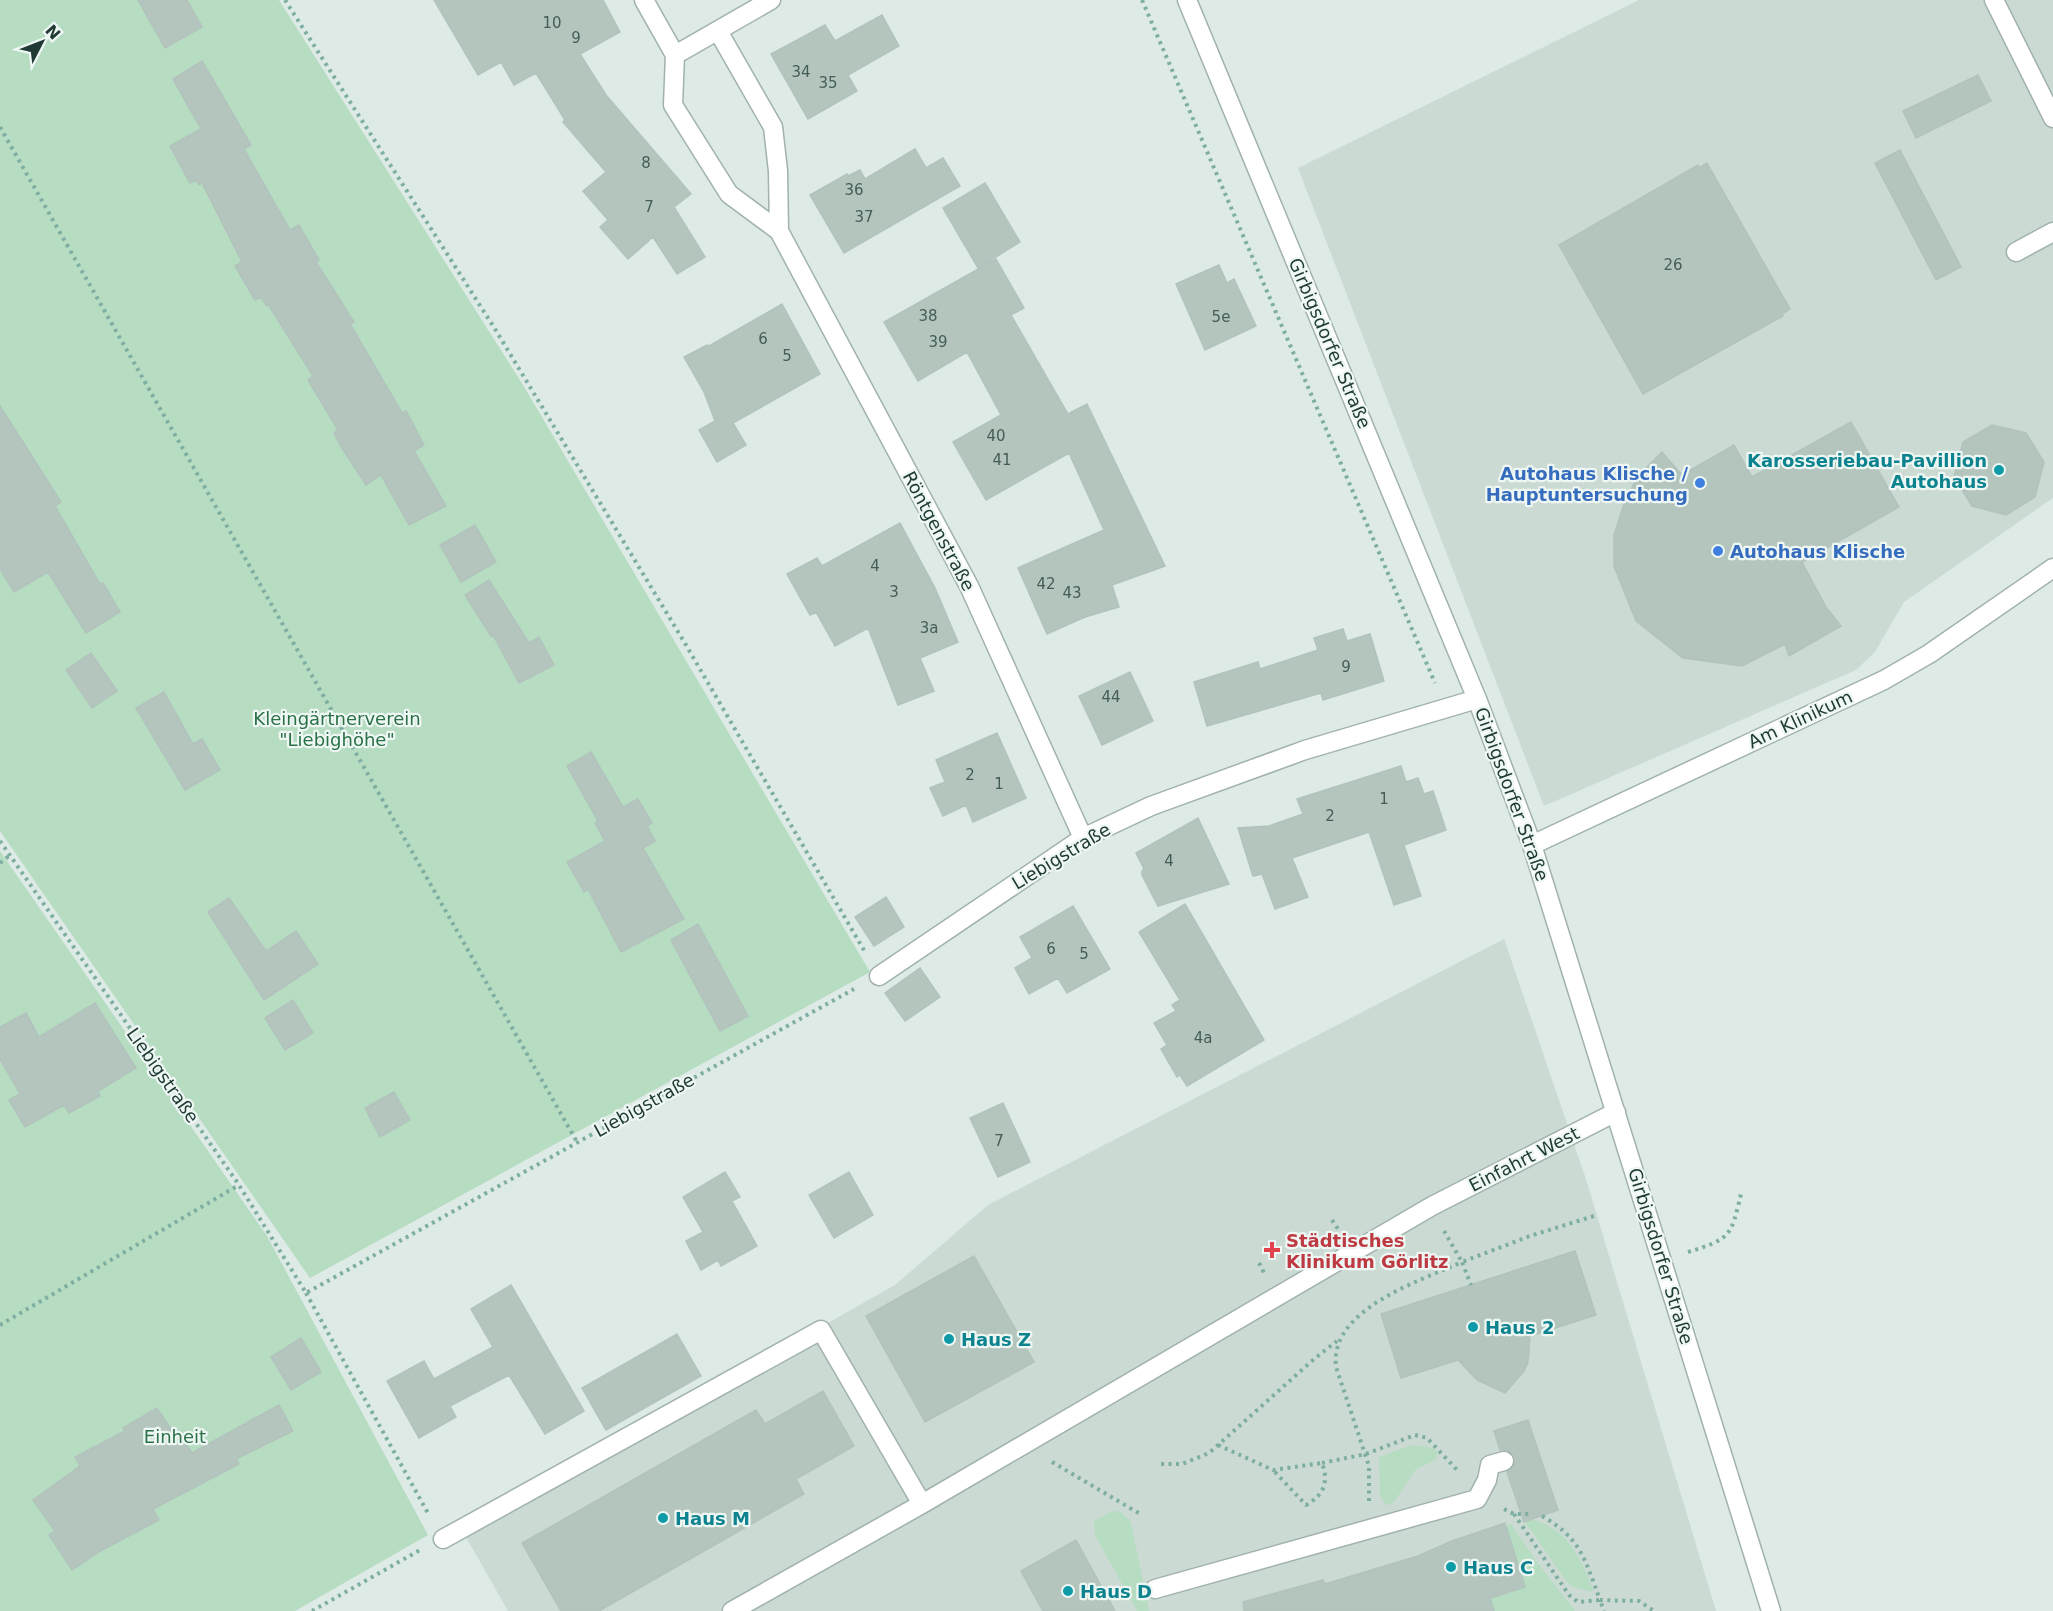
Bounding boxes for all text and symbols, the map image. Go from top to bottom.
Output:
north arrow [12,12,72,72]
house number: 10 [542,14,562,32]
text: N [41,21,64,44]
house number: 9 [571,29,581,47]
house number: 34 [791,63,811,81]
house number: 35 [818,74,838,92]
house number: 8 [641,154,651,172]
house number: 36 [844,181,864,199]
house number: 7 [644,198,654,216]
house number: 37 [854,208,874,226]
street label: Girbigsdorfer Straße [1285,255,1375,431]
house number: 26 [1663,256,1683,274]
house number: 38 [918,307,938,325]
house number: 5e [1212,308,1230,326]
house number: 6 [758,330,768,348]
house number: 39 [928,333,948,351]
house number: 5 [782,347,792,365]
house number: 40 [986,427,1006,445]
place label: Karosseriebau-Pavillion Autohaus [1747,450,1987,492]
house number: 41 [992,451,1012,469]
place label: Autohaus Klische / Hauptuntersuchung [1486,463,1688,505]
marker: Karosseriebau-Pavillion Autohaus [1992,463,2006,477]
street label: Röntgenstraße [899,468,979,594]
marker: Autohaus Klische / Hauptuntersuchung [1693,476,1707,490]
place label: Autohaus Klische [1730,541,1905,562]
marker: Autohaus Klische [1711,544,1725,558]
house number: 4 [870,557,880,575]
house number: 42 [1036,575,1056,593]
house number: 3 [889,583,899,601]
house number: 43 [1062,584,1082,602]
house number: 3a [920,619,938,637]
house number: 9 [1341,658,1351,676]
street label: Am Klinikum [1745,686,1855,752]
house number: 44 [1101,688,1121,706]
street label: Girbigsdorfer Straße [1471,704,1553,884]
park label: Kleingärtnerverein "Liebighöhe" [253,708,421,750]
house number: 2 [965,766,975,784]
house number: 1 [994,775,1004,793]
house number: 1 [1379,790,1389,808]
house number: 2 [1325,807,1335,825]
street label: Liebigstraße [1008,818,1114,894]
house number: 4 [1164,852,1174,870]
house number: 6 [1046,940,1056,958]
house number: 5 [1079,945,1089,963]
street label: Liebigstraße [122,1023,204,1127]
house number: 4a [1194,1029,1212,1047]
street label: Liebigstraße [590,1069,698,1141]
street label: Einfahrt West [1465,1122,1583,1196]
house number: 7 [994,1132,1004,1150]
street label: Girbigsdorfer Straße [1624,1165,1698,1347]
place label: Städtisches Klinikum Görlitz [1286,1230,1449,1272]
marker: Städtisches Klinikum Görlitz [1263,1241,1281,1259]
place label: Haus 2 [1485,1317,1555,1338]
marker: Haus 2 [1466,1320,1480,1334]
place label: Haus Z [961,1329,1031,1350]
marker: Haus Z [942,1332,956,1346]
park label: Einheit [144,1426,206,1447]
place label: Haus M [675,1508,750,1529]
marker: Haus M [656,1511,670,1525]
place label: Haus C [1463,1557,1533,1578]
marker: Haus C [1444,1560,1458,1574]
place label: Haus D [1080,1581,1152,1602]
marker: Haus D [1061,1584,1075,1598]

